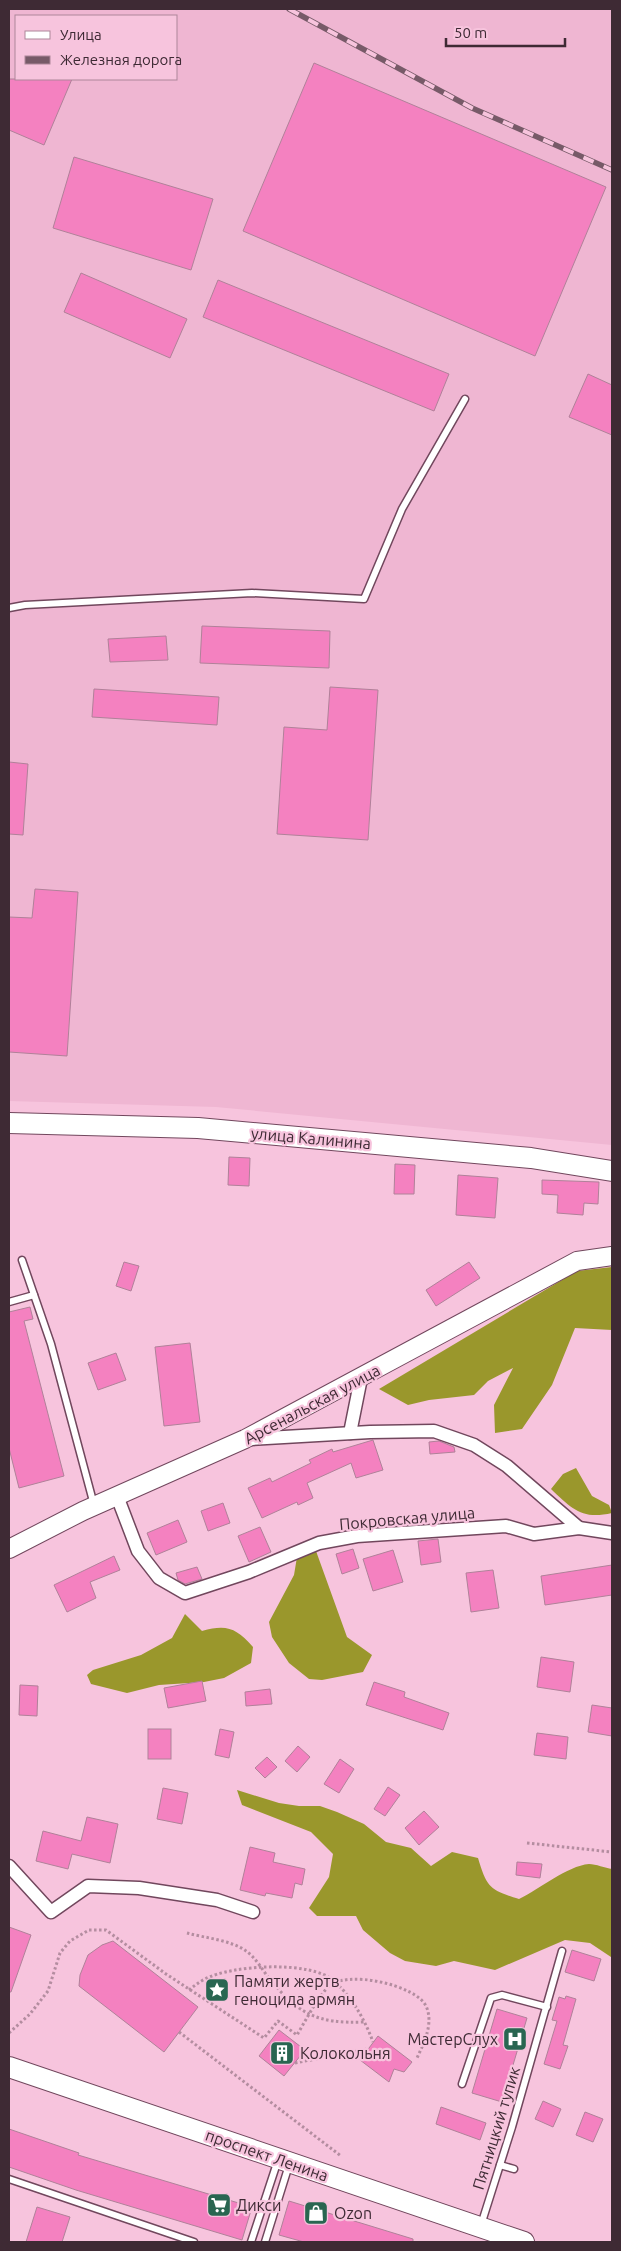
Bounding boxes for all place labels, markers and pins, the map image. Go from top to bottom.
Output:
place label: Памяти жертв геноцида армян [234,1972,355,2008]
place icon: Памяти жертв геноцида армян [204,1977,230,2003]
hospital icon: МастерСлух [502,2026,528,2052]
place label: МастерСлух [407,2030,498,2048]
building icon: Колокольня [269,2040,295,2066]
place label: Колокольня [300,2044,391,2062]
supermarket icon: Дикси [206,2192,232,2218]
place label: Дикси [236,2196,282,2214]
shop icon: Ozon [303,2200,329,2226]
place label: Ozon [334,2204,372,2222]

